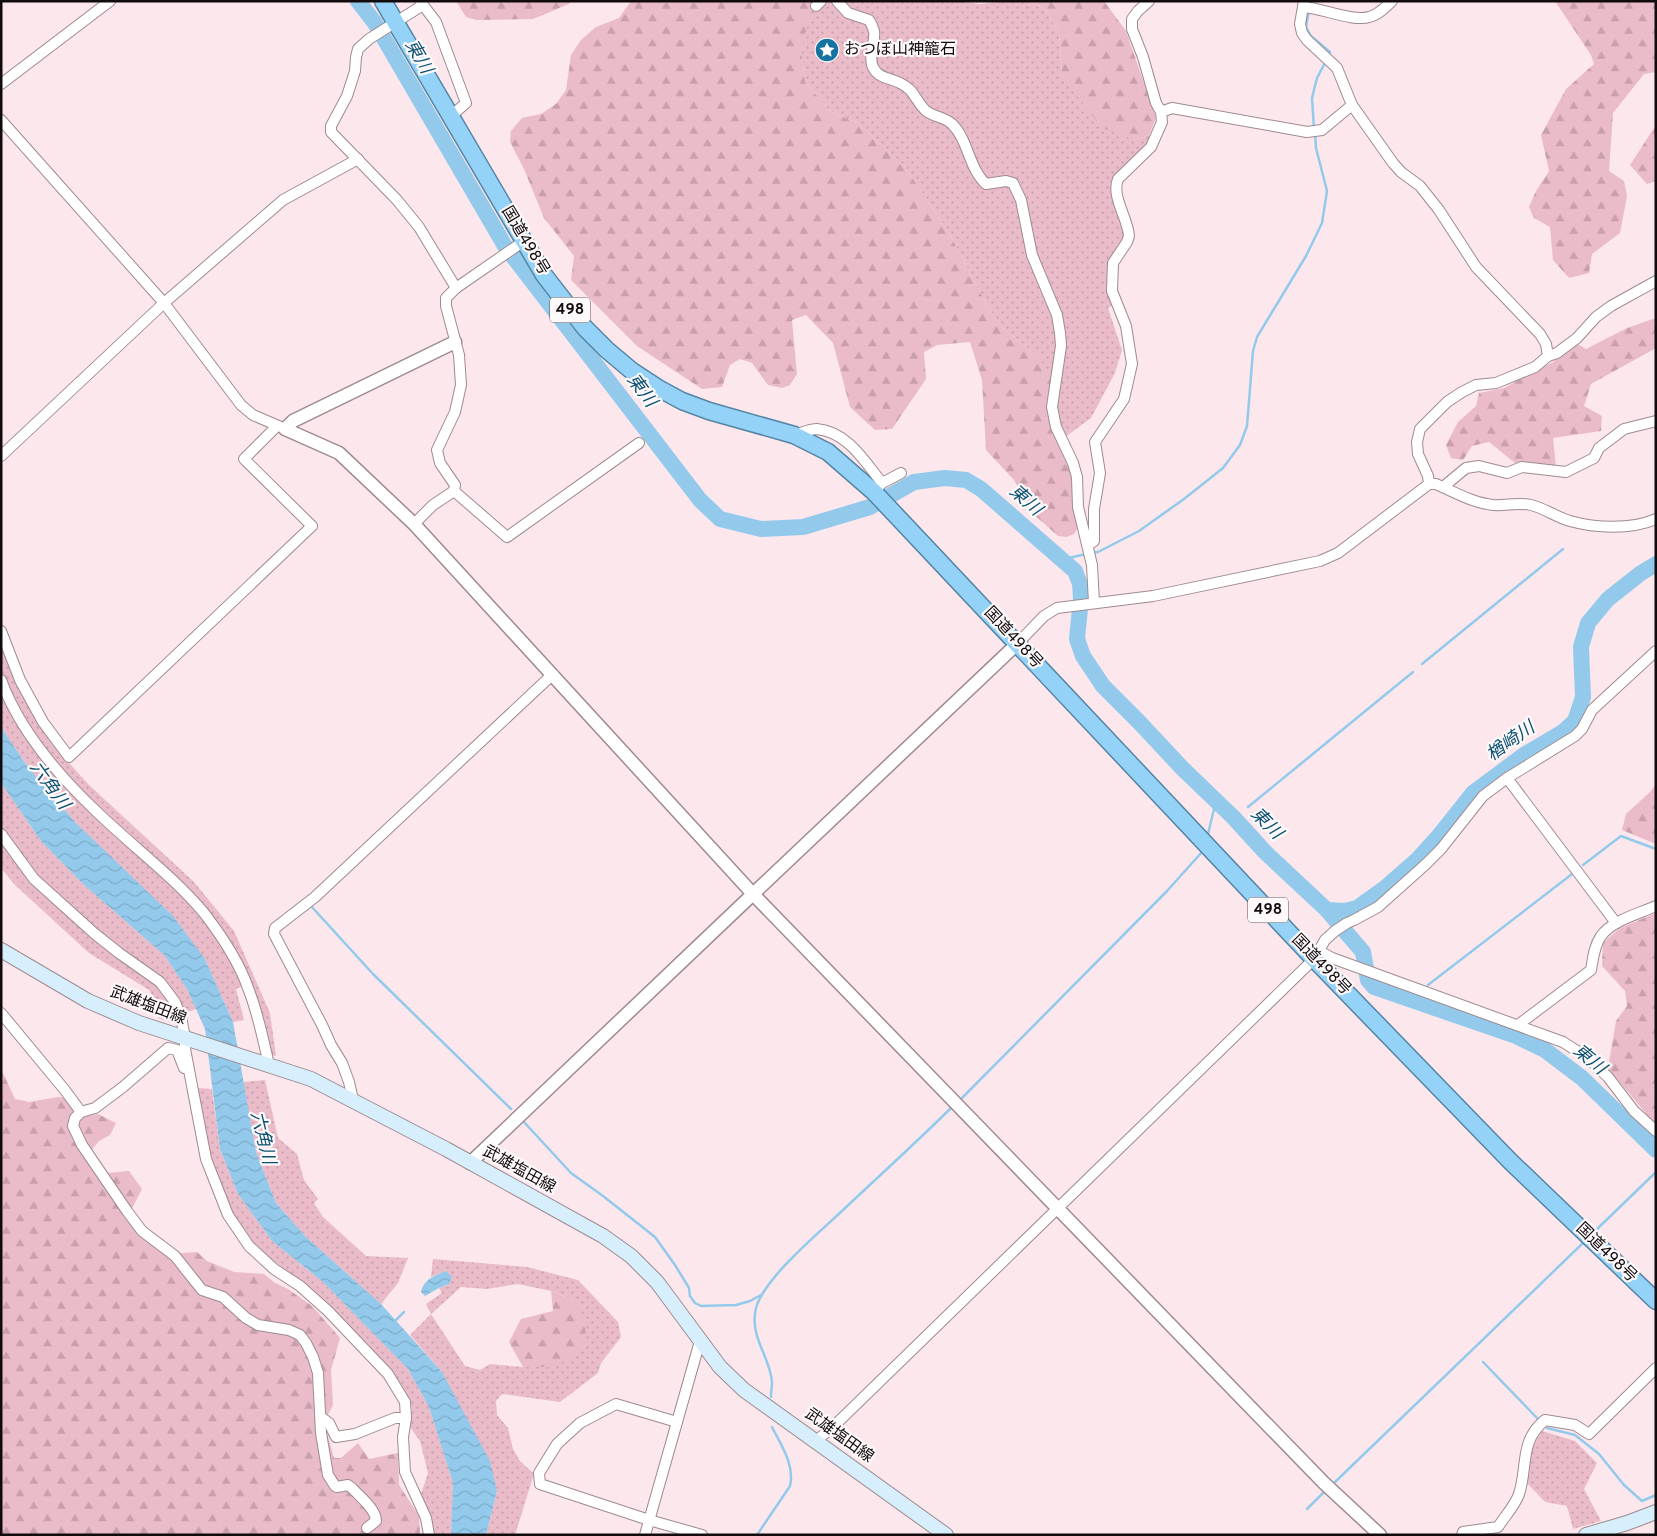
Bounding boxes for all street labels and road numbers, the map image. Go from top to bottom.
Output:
street label: 国道498号 [497,203,553,279]
road number: 498 [550,298,590,322]
street label: 国道498号 [979,603,1047,673]
road number: 498 [1248,898,1288,922]
street label: 国道498号 [1287,930,1355,1000]
street label: 武雄塩田線 [107,982,189,1030]
street label: 武雄塩田線 [479,1142,559,1198]
street label: 国道498号 [1571,1219,1641,1287]
street label: 武雄塩田線 [801,1404,877,1468]

